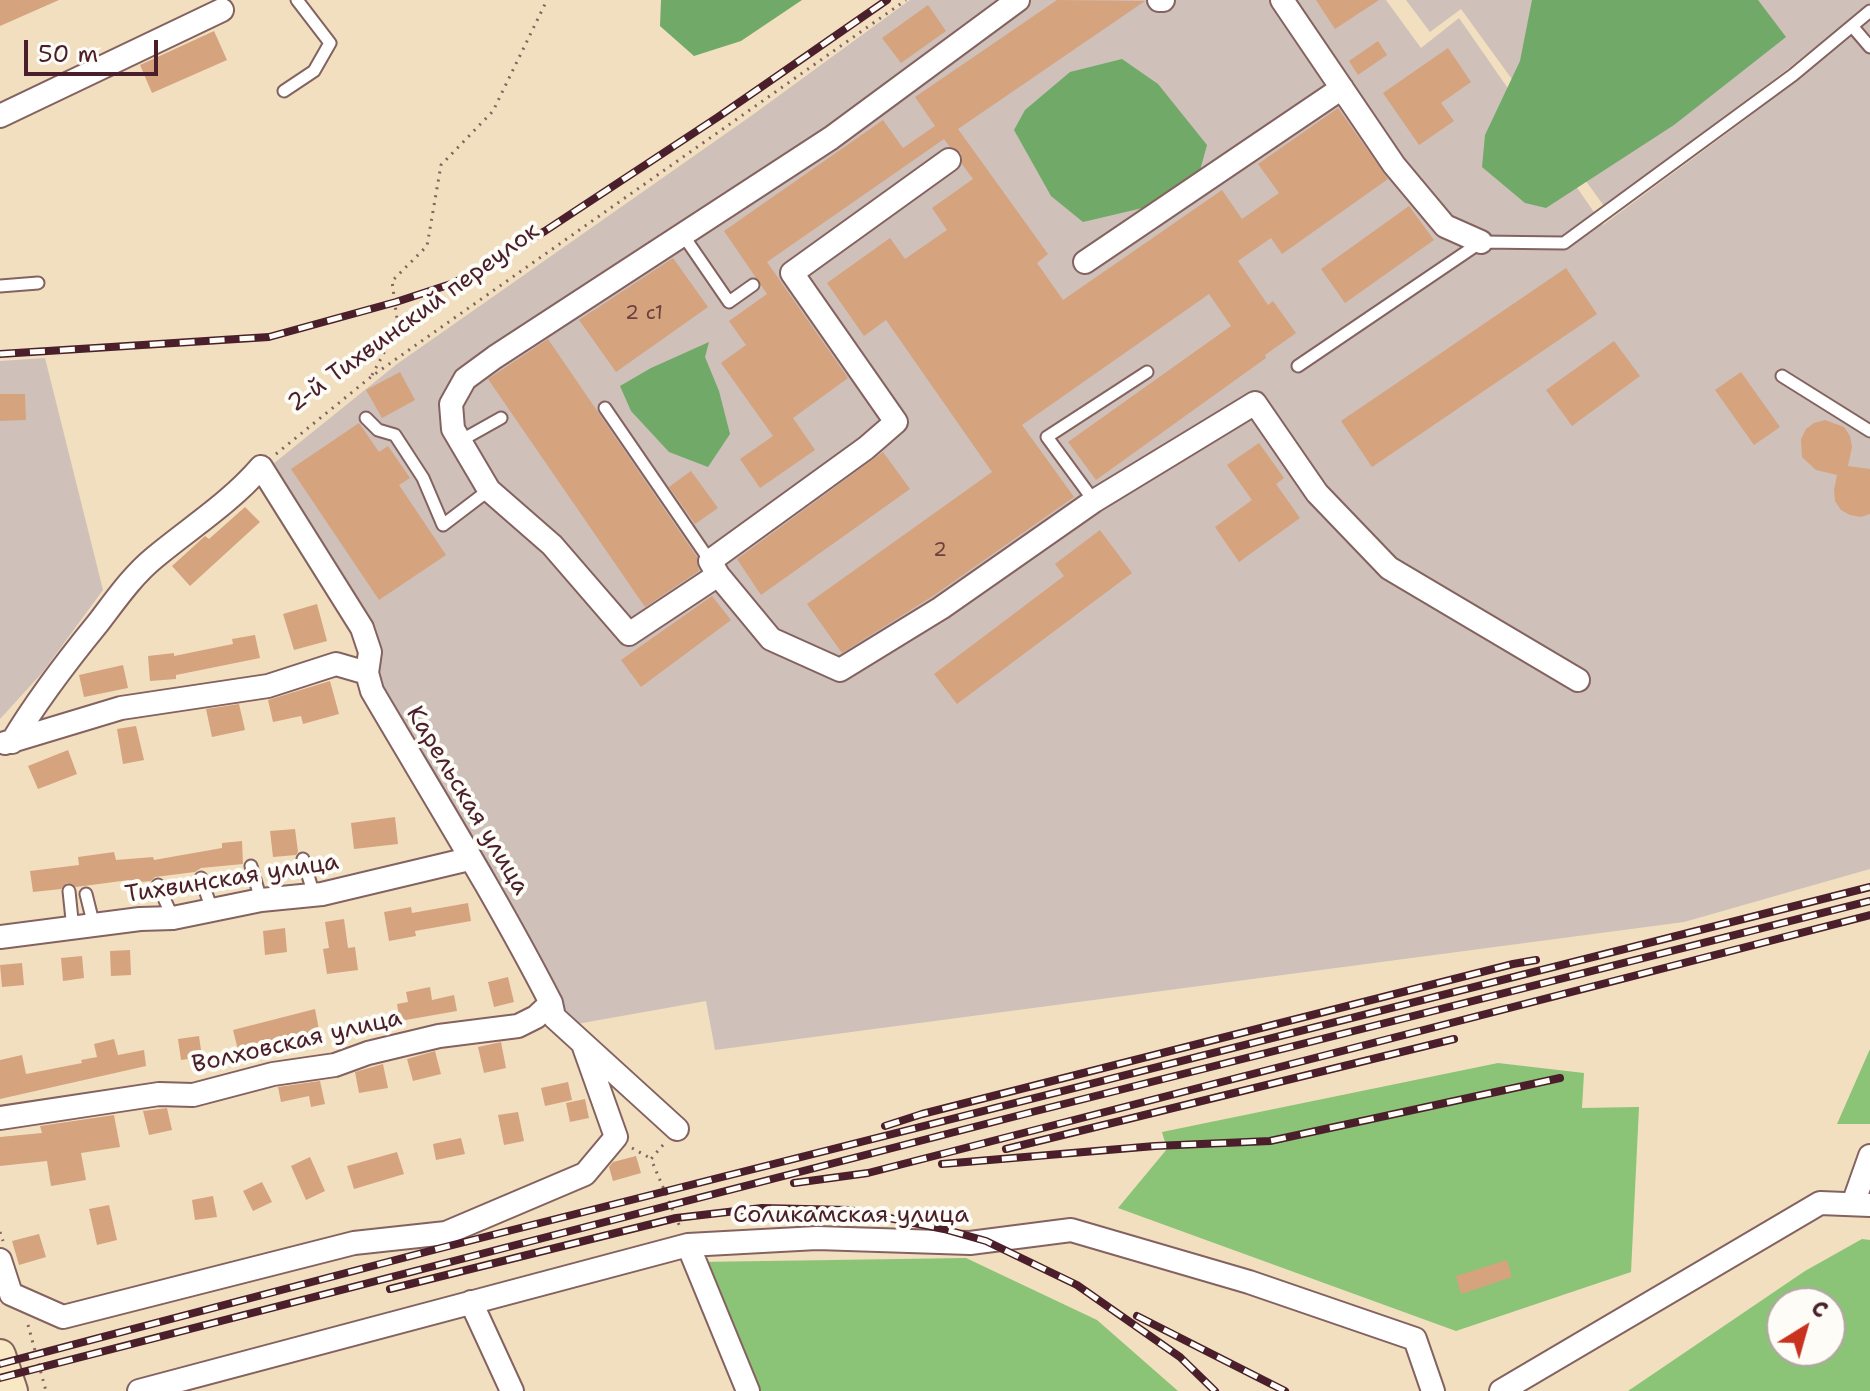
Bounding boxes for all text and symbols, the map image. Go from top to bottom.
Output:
scale bar [28,24,162,74]
text: 50 m [38,38,98,70]
street label: 2-й Тихвинский переулок [283,217,545,419]
house number: 2 с1 [625,302,663,326]
house number: 2 [933,539,947,563]
street label: Карельская улица [399,701,535,901]
street label: Тихвинская улица [123,848,341,910]
street label: Волховская улица [189,1004,405,1080]
street label: Соликамская улица [733,1202,969,1230]
north arrow [1766,1287,1846,1367]
text: С [1805,1293,1834,1325]

